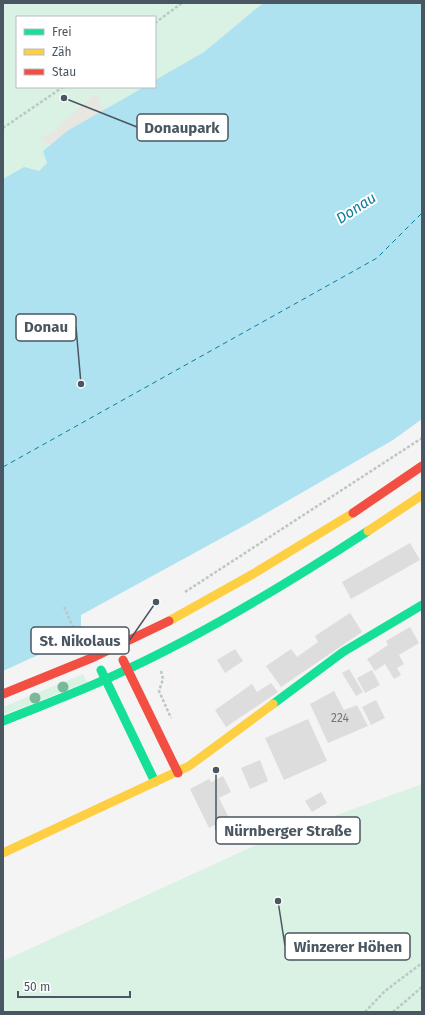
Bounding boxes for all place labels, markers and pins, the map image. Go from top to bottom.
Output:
callout: Donaupark [137,114,228,141]
callout: Donau [16,314,76,341]
callout: St. Nikolaus [31,627,129,654]
callout: Nürnberger Straße [216,817,360,844]
callout: Winzerer Höhen [285,933,410,960]

